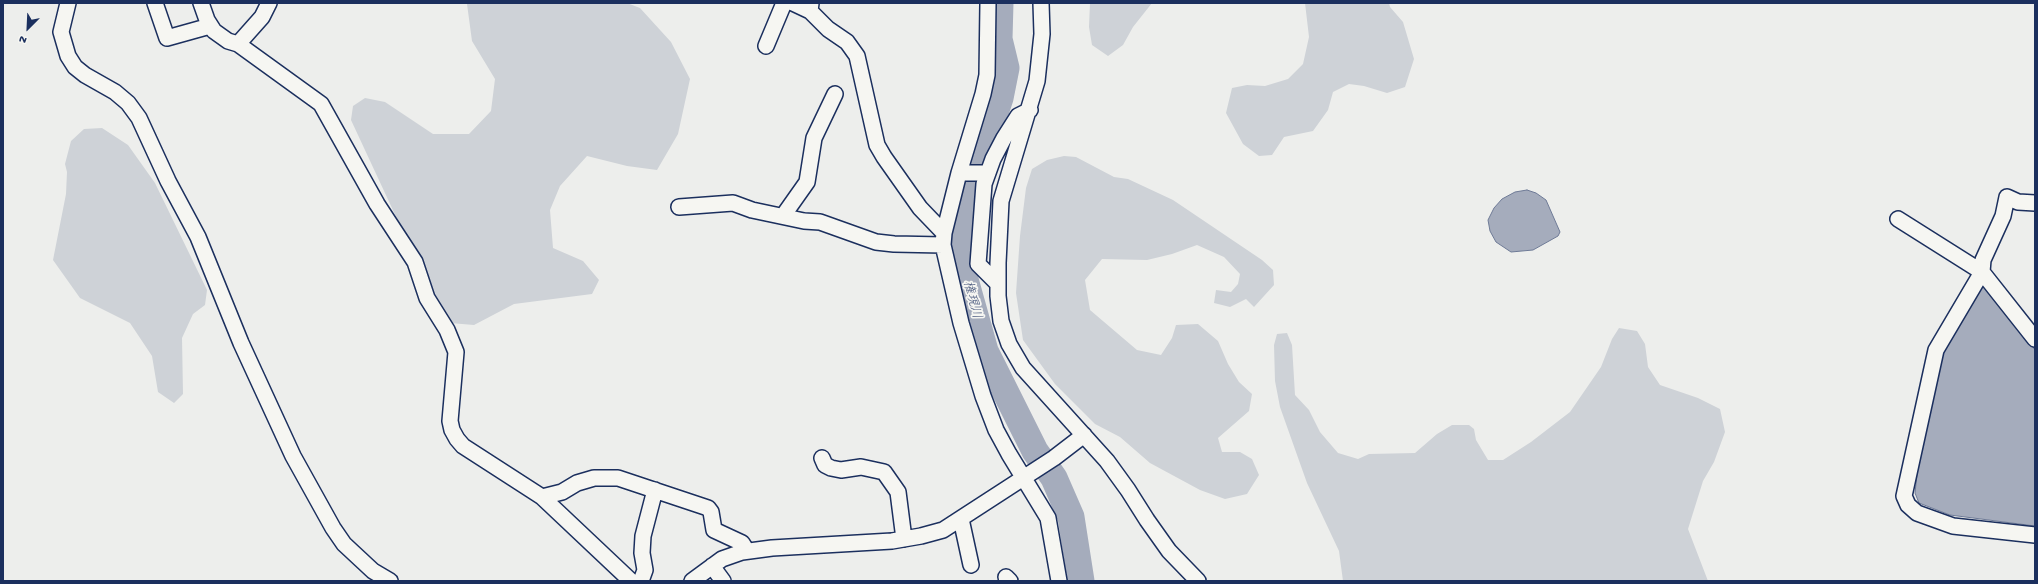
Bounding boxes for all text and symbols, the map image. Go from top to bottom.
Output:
north arrow [8,8,48,48]
text: N [17,32,29,46]
water label: 権現川 [958,279,984,321]

